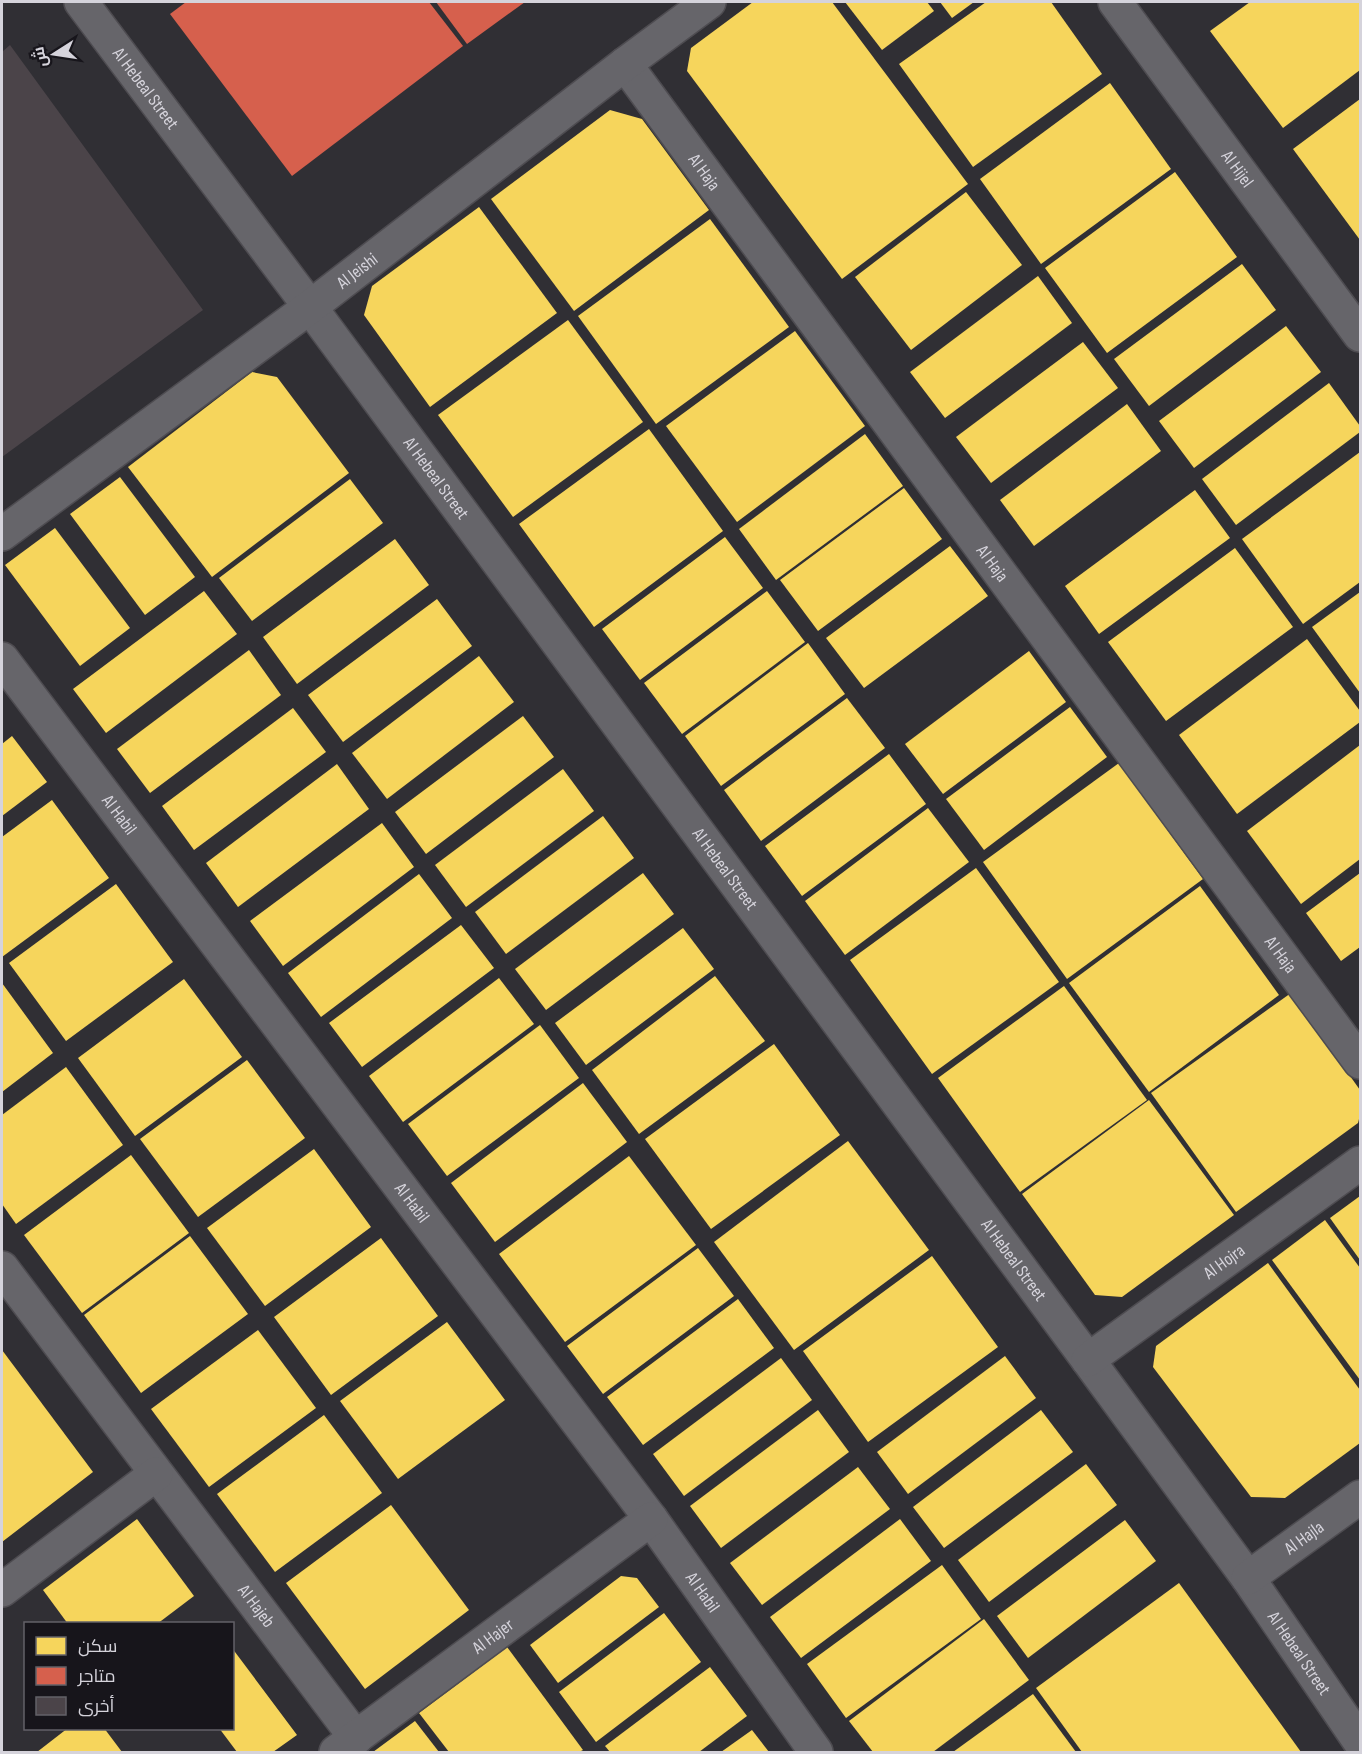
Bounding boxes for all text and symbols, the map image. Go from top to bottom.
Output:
north arrow [24,24,84,84]
street label: Al Hebeal Street [108,43,184,134]
text: ش [29,45,52,69]
street label: Al Hijel [1217,145,1258,191]
street label: Al Haja [683,149,725,194]
street label: Al Jeishi [332,248,382,294]
street label: Al Hebeal Street [399,432,474,523]
street label: Al Haja [972,540,1013,586]
street label: Al Habil [97,790,141,839]
street label: Al Hebeal Street [687,823,763,914]
street label: Al Haja [1260,931,1301,977]
street label: Al Habil [390,1178,434,1227]
street label: Al Hebeal Street [976,1214,1051,1305]
street label: Al Hojra [1199,1239,1249,1284]
street label: Al Hajla [1279,1516,1328,1559]
street label: Al Habil [681,1567,724,1616]
street label: Al Hajeb [233,1579,279,1631]
street label: Al Hebeal Street [1263,1606,1335,1699]
street label: Al Hajer [467,1614,517,1659]
legend [24,1622,234,1730]
text: سكن [78,1636,117,1657]
text: متاجر [77,1666,116,1687]
text: أخرى [78,1695,115,1717]

